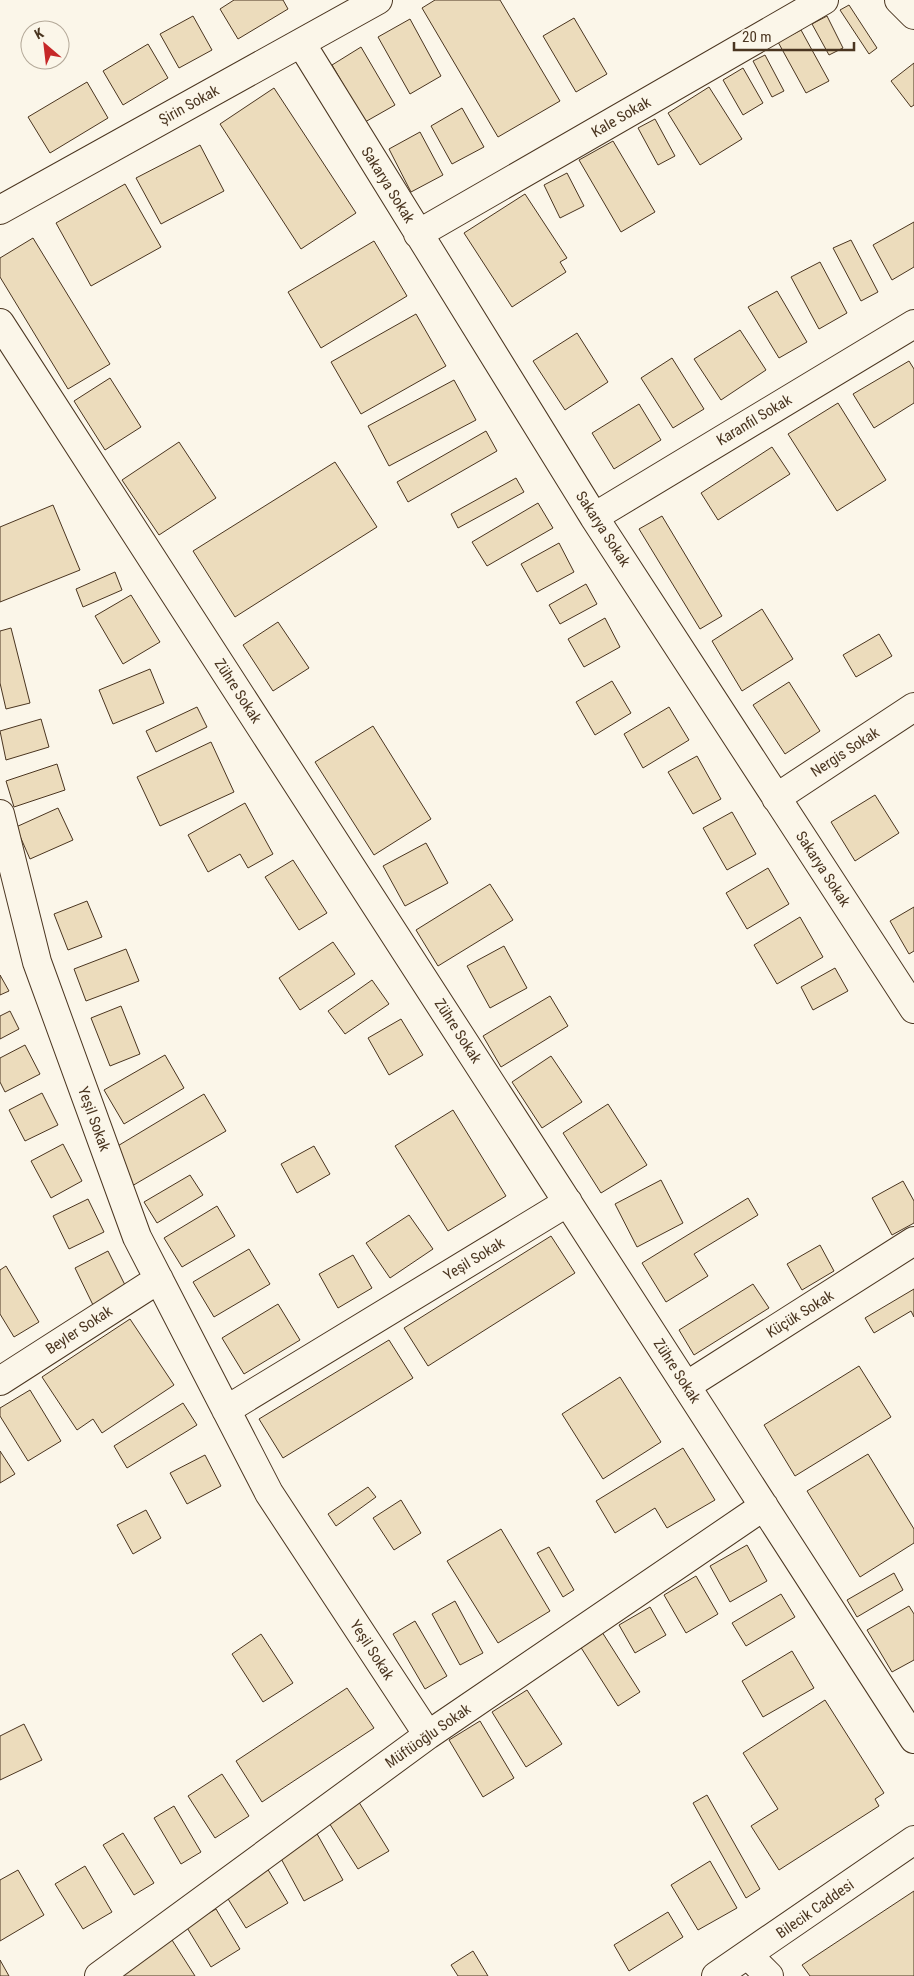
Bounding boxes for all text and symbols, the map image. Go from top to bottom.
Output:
north arrow [20,20,70,70]
scale bar [734,20,854,52]
text: K [32,25,46,42]
text: 20 m [742,28,772,46]
street label: Şirin Sokak [156,81,222,129]
street label: Kale Sokak [588,93,654,141]
street label: Sakarya Sokak [357,144,419,227]
street label: Karanfil Sokak [713,390,795,449]
street label: Sakarya Sokak [572,488,634,570]
street label: Zühre Sokak [211,655,266,727]
street label: Nergis Sokak [807,723,883,781]
street label: Sakarya Sokak [792,828,854,910]
street label: Zühre Sokak [431,995,486,1067]
street label: Yeşil Sokak [74,1084,114,1154]
street label: Yeşil Sokak [440,1234,508,1284]
street label: Küçük Sokak [763,1286,837,1342]
street label: Beyler Sokak [42,1302,116,1358]
street label: Zühre Sokak [650,1335,705,1407]
street label: Yeşil Sokak [346,1617,398,1683]
street label: Müftüoğlu Sokak [382,1700,474,1772]
street label: Bilecik Caddesi [773,1876,857,1942]

